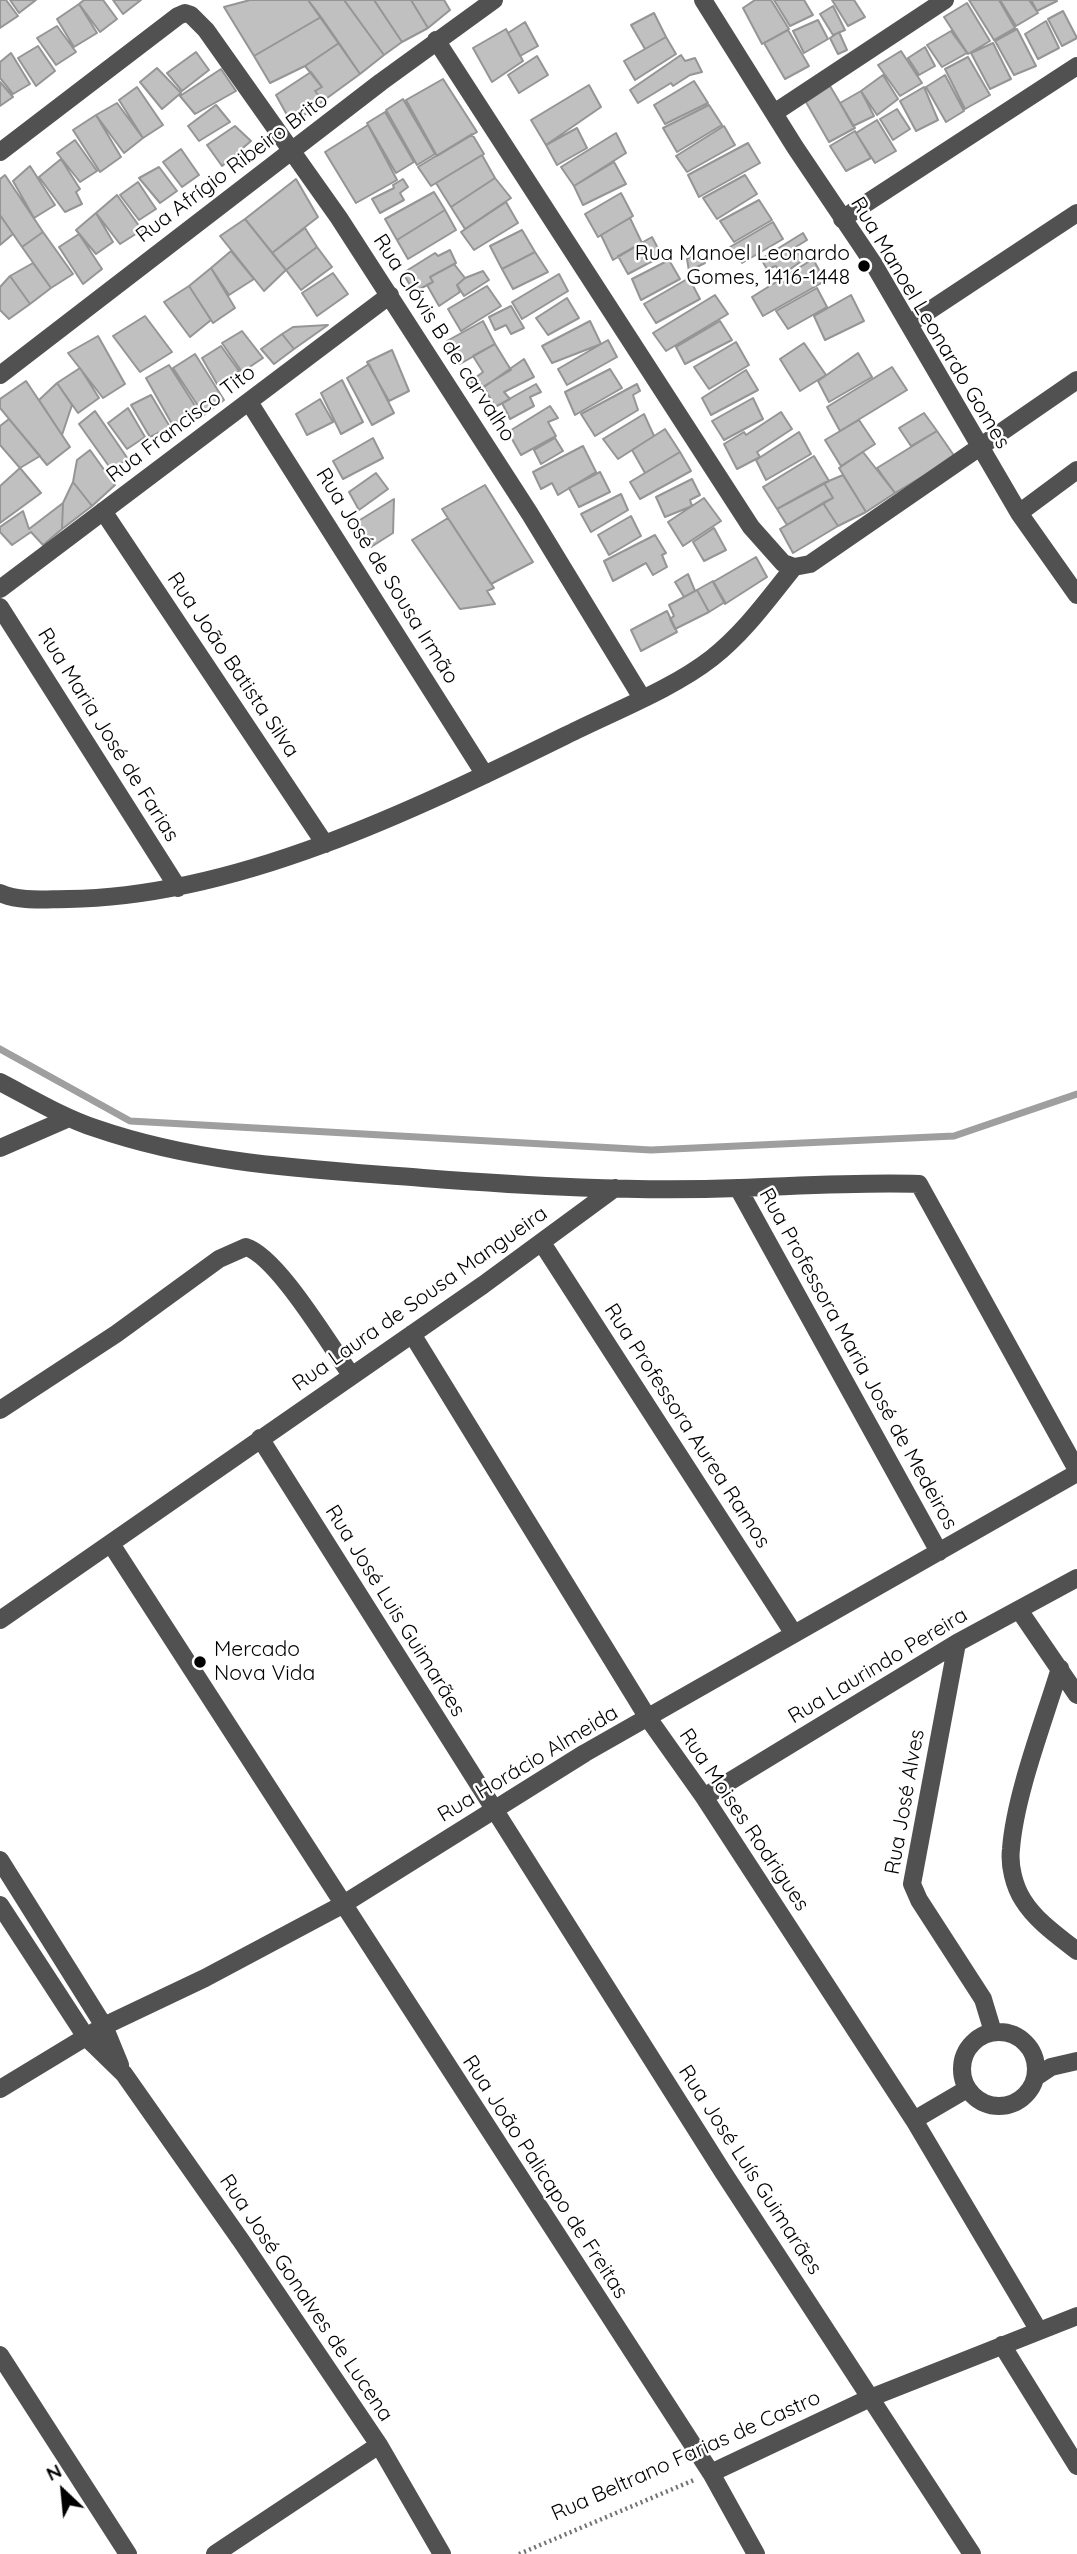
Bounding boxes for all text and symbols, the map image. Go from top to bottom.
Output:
street label: Rua Afrígio Ribeiro Brito [131,88,333,248]
street label: Rua Manoel Leonardo Gomes [845,193,1015,453]
street label: Rua Clóvis B de carvalho [367,230,521,446]
place label: Rua Manoel Leonardo Gomes, 1416-1448 [635,241,850,291]
marker: Rua Manoel Leonardo Gomes, 1416-1448 [856,258,872,274]
street label: Rua Francisco Tito [102,360,260,488]
street label: Rua José de Sousa Irmão [310,464,464,688]
street label: Rua João Batista Silva [162,568,304,762]
street label: Rua Maria José de Farias [32,623,184,847]
street label: Rua Professora Maria José de Medeiros [753,1184,963,1534]
street label: Rua Laura de Sousa Mangueira [288,1201,552,1397]
street label: Rua Professora Aurea Ramos [598,1299,776,1553]
street label: Rua José Luis Guimarães [319,1501,471,1721]
street label: Rua Laurindo Pereira [784,1603,972,1729]
place label: Mercado Nova Vida [214,1637,315,1687]
marker: Mercado Nova Vida [192,1654,208,1670]
street label: Rua Horácio Almeida [433,1700,623,1828]
street label: Rua Moises Rodrigues [674,1724,814,1916]
street label: Rua José Alves [880,1727,930,1877]
street label: Rua João Palicapo de Freitas [457,2051,633,2303]
street label: Rua José Luís Guimarães [673,2060,827,2280]
street label: Rua José Gonalves de Lucena [214,2170,398,2426]
street label: Rua Beltrano Farias de Castro [548,2385,824,2527]
north arrow [28,2456,98,2526]
text: N [42,2458,65,2486]

